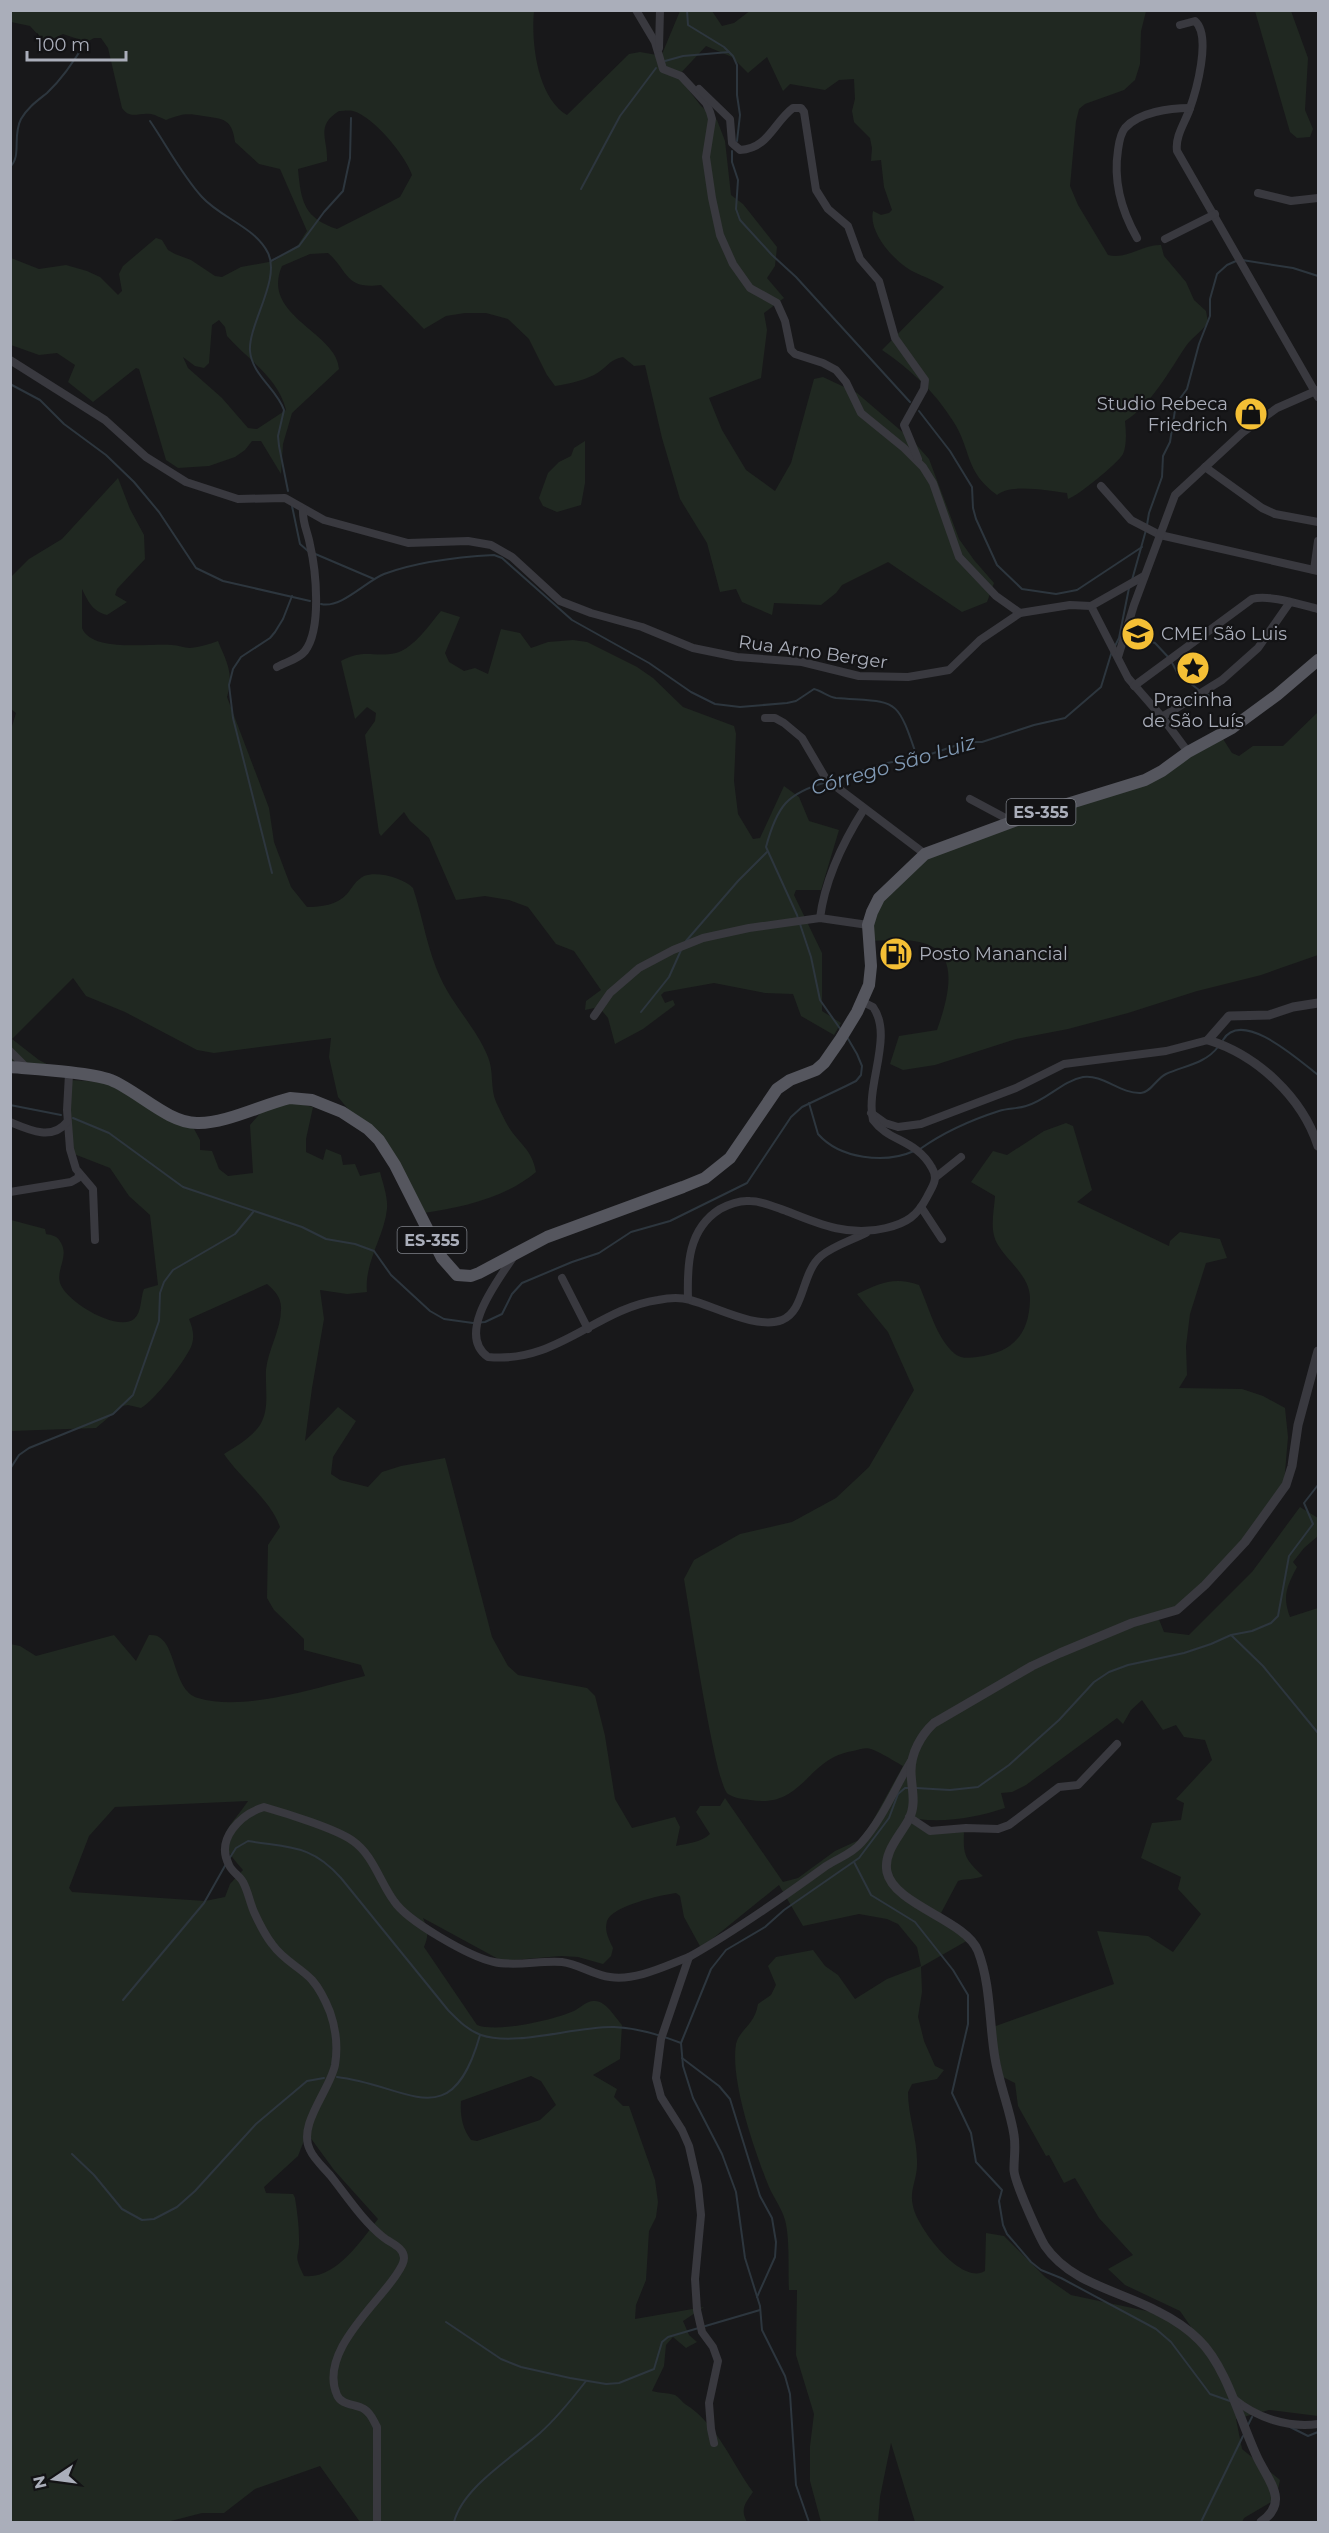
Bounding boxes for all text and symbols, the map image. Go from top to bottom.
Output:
scale bar [27,24,126,62]
text: 100 m [36,34,90,56]
place label: Studio Rebeca Friedrich [1097,393,1228,436]
shop icon: Studio Rebeca Friedrich [1233,396,1269,432]
school or university icon: CMEI São Luis [1120,616,1156,652]
place label: CMEI São Luis [1161,623,1287,645]
street label: Rua Arno Berger [737,631,889,673]
place icon: Pracinha de São Luís [1175,650,1211,686]
place label: Pracinha de São Luís [1142,689,1244,732]
water label: Córrego São Luiz [808,730,979,800]
road number: ES-355 [1006,799,1076,825]
fuel station icon: Posto Manancial [878,936,914,972]
place label: Posto Manancial [919,943,1068,965]
road number: ES-355 [398,1227,466,1253]
north arrow [24,2449,84,2509]
text: N [29,2474,51,2491]

